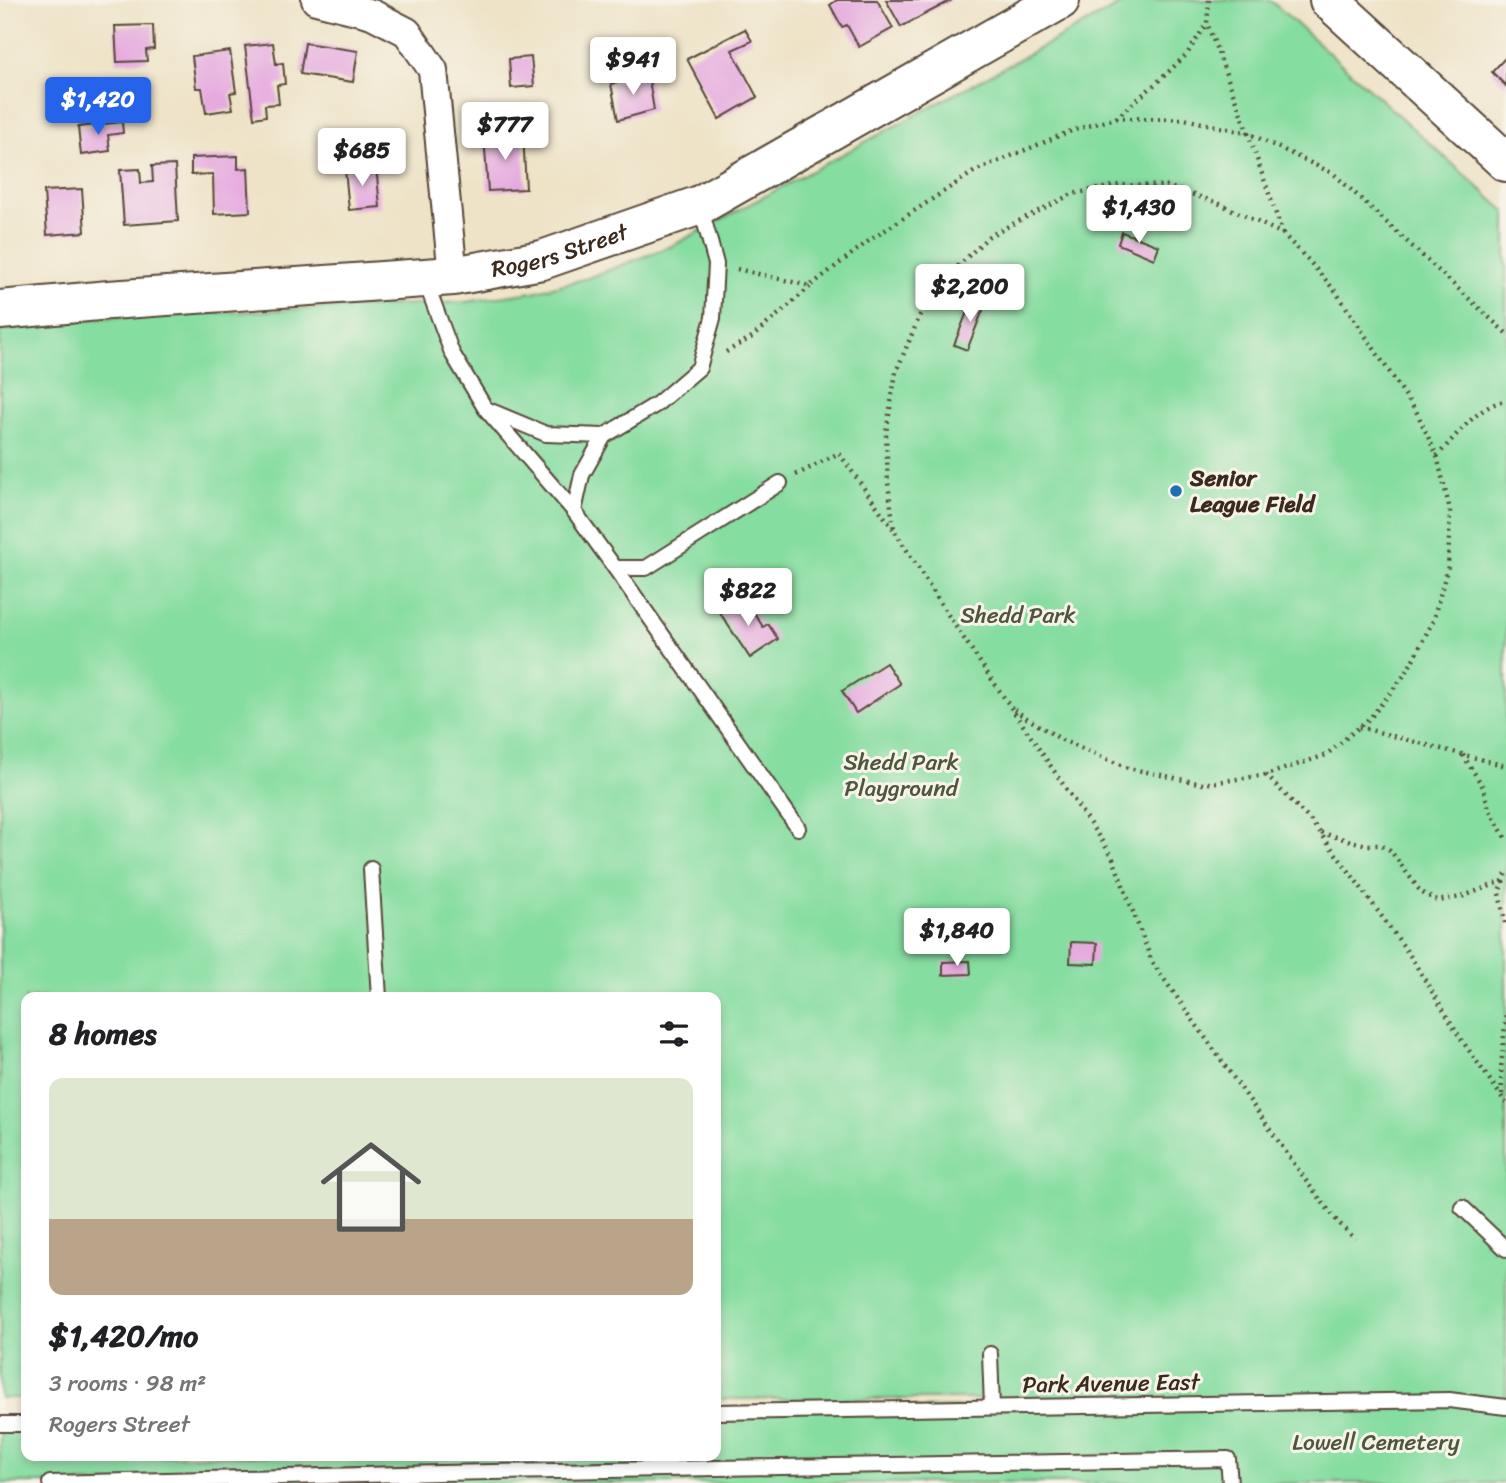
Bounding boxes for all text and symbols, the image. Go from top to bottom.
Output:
pin: $941 [592,38,674,97]
text: $941 [606,39,660,80]
pin: $1,420 [41,78,155,137]
text: $1,420 [61,79,135,120]
pin: $777 [464,102,546,162]
text: $777 [478,104,532,145]
pin: $685 [321,128,403,188]
text: $685 [334,130,390,171]
pin: $1,430 [1082,186,1196,245]
text: $1,430 [1102,187,1176,228]
street label: Rogers Street [488,211,635,290]
pin: $2,200 [913,264,1027,324]
text: $2,200 [931,266,1009,307]
place label: Senior League Field [1189,458,1316,525]
marker: Senior League Field [1168,483,1184,499]
pin: $822 [707,568,789,628]
text: $822 [720,570,776,611]
park label: Shedd Park [960,595,1076,636]
park label: Shedd Park Playground [843,742,960,809]
pin: $1,840 [900,908,1014,968]
text: $1,840 [920,910,994,951]
text: 8 homes [49,1007,157,1061]
icon: filters [655,1015,693,1053]
icon: home [308,1124,434,1250]
text: $1,420/mo [49,1309,198,1363]
street label: Park Avenue East [1022,1361,1202,1406]
text: 3 rooms · 98 m² [49,1363,206,1404]
text: Rogers Street [49,1404,190,1445]
park label: Lowell Cemetery [1292,1422,1460,1463]

